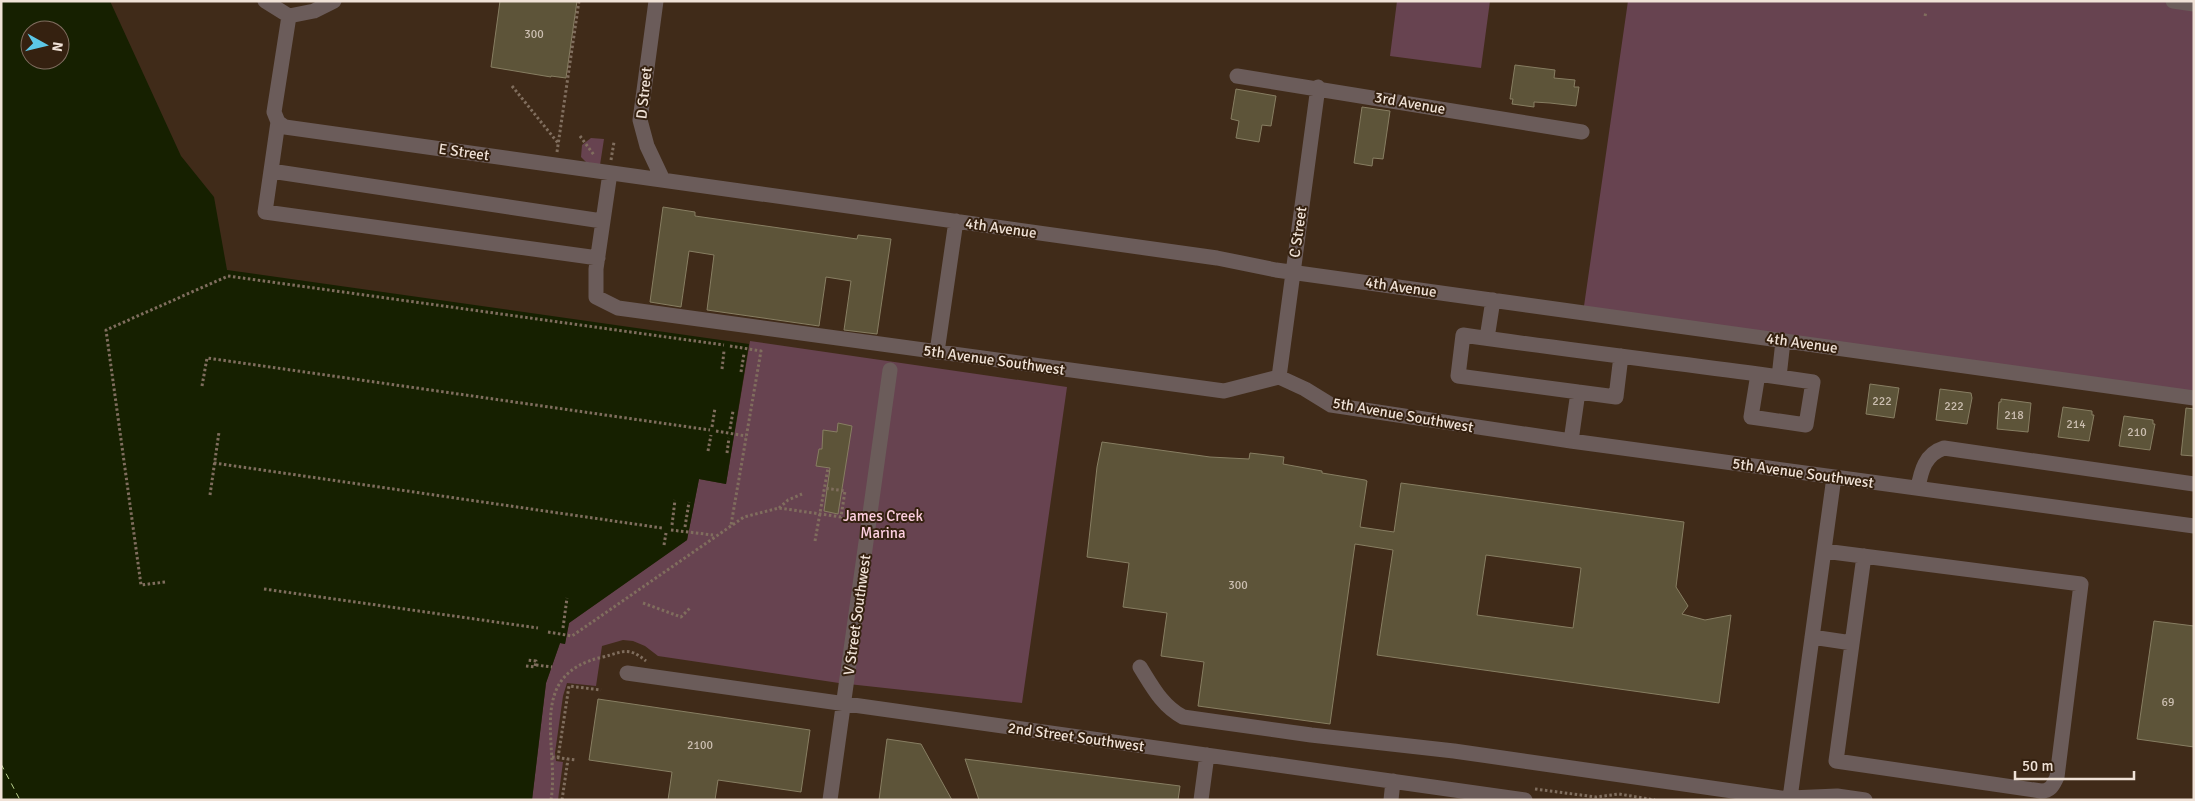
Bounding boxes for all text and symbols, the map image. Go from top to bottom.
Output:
north arrow [20,20,70,70]
house number: 300 [524,27,544,42]
text: N [48,41,66,53]
street label: D Street [632,66,656,120]
street label: 3rd Avenue [1373,88,1447,118]
street label: E Street [438,140,490,164]
street label: C Street [1286,205,1310,259]
street label: 4th Avenue [964,214,1038,242]
street label: 4th Avenue [1364,273,1438,301]
street label: 4th Avenue [1765,329,1839,357]
street label: 5th Avenue Southwest [922,341,1066,379]
street label: 5th Avenue Southwest [1331,394,1475,436]
house number: 222 [1872,394,1892,409]
house number: 222 [1944,399,1964,414]
house number: 218 [2004,408,2024,423]
house number: 214 [2066,417,2086,432]
house number: 210 [2127,425,2147,440]
street label: 5th Avenue Southwest [1731,454,1875,492]
park label: James Creek Marina [843,507,924,542]
street label: V Street Southwest [840,553,874,677]
house number: 300 [1228,578,1248,593]
house number: 69 [2162,695,2174,710]
street label: 2nd Street Southwest [1007,719,1145,755]
house number: 2100 [687,738,713,753]
scale bar [2015,748,2134,780]
text: 50 m [2022,757,2053,775]

